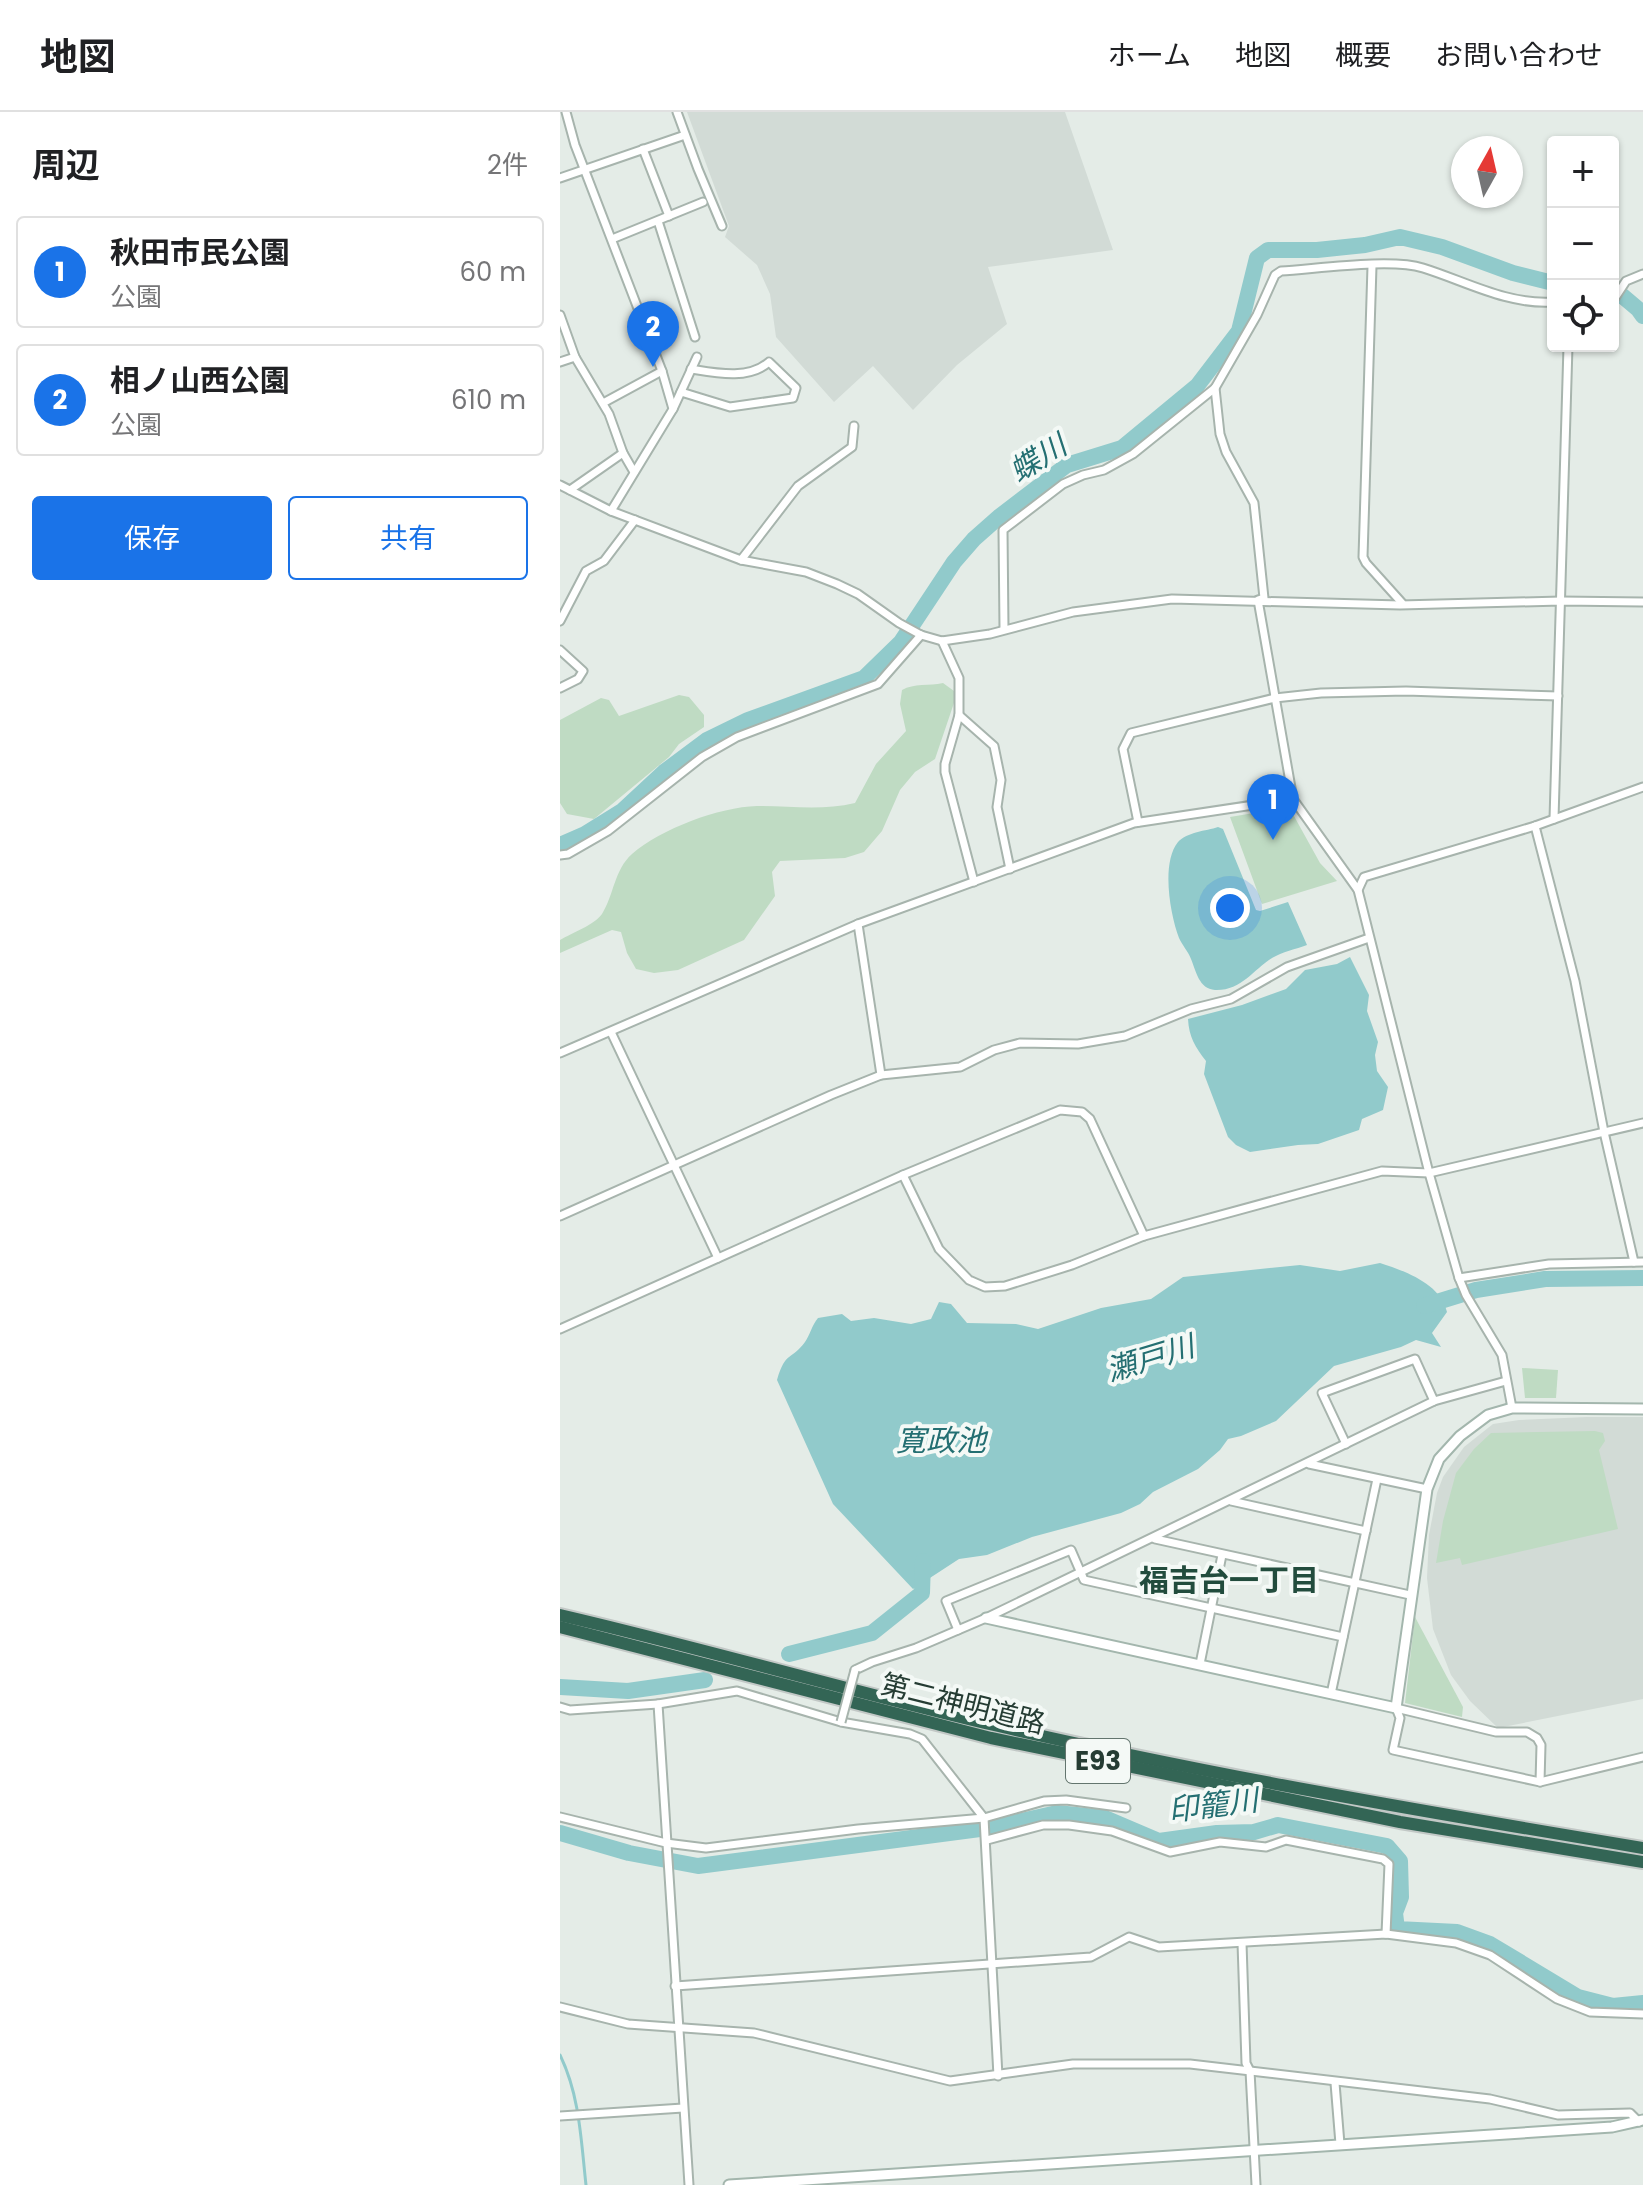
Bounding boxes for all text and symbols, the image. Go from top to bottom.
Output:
text: 地図 [40,30,116,83]
text: ホーム [1108,36,1191,75]
text: 地図 [1235,36,1291,75]
text: 概要 [1335,36,1391,75]
text: お問い合わせ [1435,36,1603,75]
north arrow [1451,136,1523,208]
map controls [1547,136,1619,352]
button: + [1547,136,1619,208]
text: 周辺 [32,141,100,189]
text: 2件 [487,147,528,183]
button: − [1547,208,1619,280]
text: 秋田市民公園 [110,231,290,274]
text: 1 [55,254,65,290]
text: 60 m [459,254,526,290]
text: 公園 [110,279,162,315]
button: locate [1547,280,1619,352]
pin: 2 [627,301,679,367]
text: 相ノ山西公園 [110,359,290,402]
text: 2 [53,382,67,418]
text: 610 m [451,382,526,418]
text: 公園 [110,407,162,443]
water label: 蝶川 [1001,422,1077,492]
button: 保存 [32,496,272,580]
button: 共有 [288,496,528,580]
pin: 1 [1247,774,1299,840]
your location [1210,888,1250,928]
water label: 瀬戸川 [1101,1323,1202,1392]
water label: 寛政池 [896,1419,989,1462]
district label: 福吉台一丁目 [1139,1559,1319,1602]
street label: 第二神明道路 [877,1665,1049,1743]
road number: E93 [1066,1739,1130,1783]
water label: 印籠川 [1166,1778,1263,1832]

